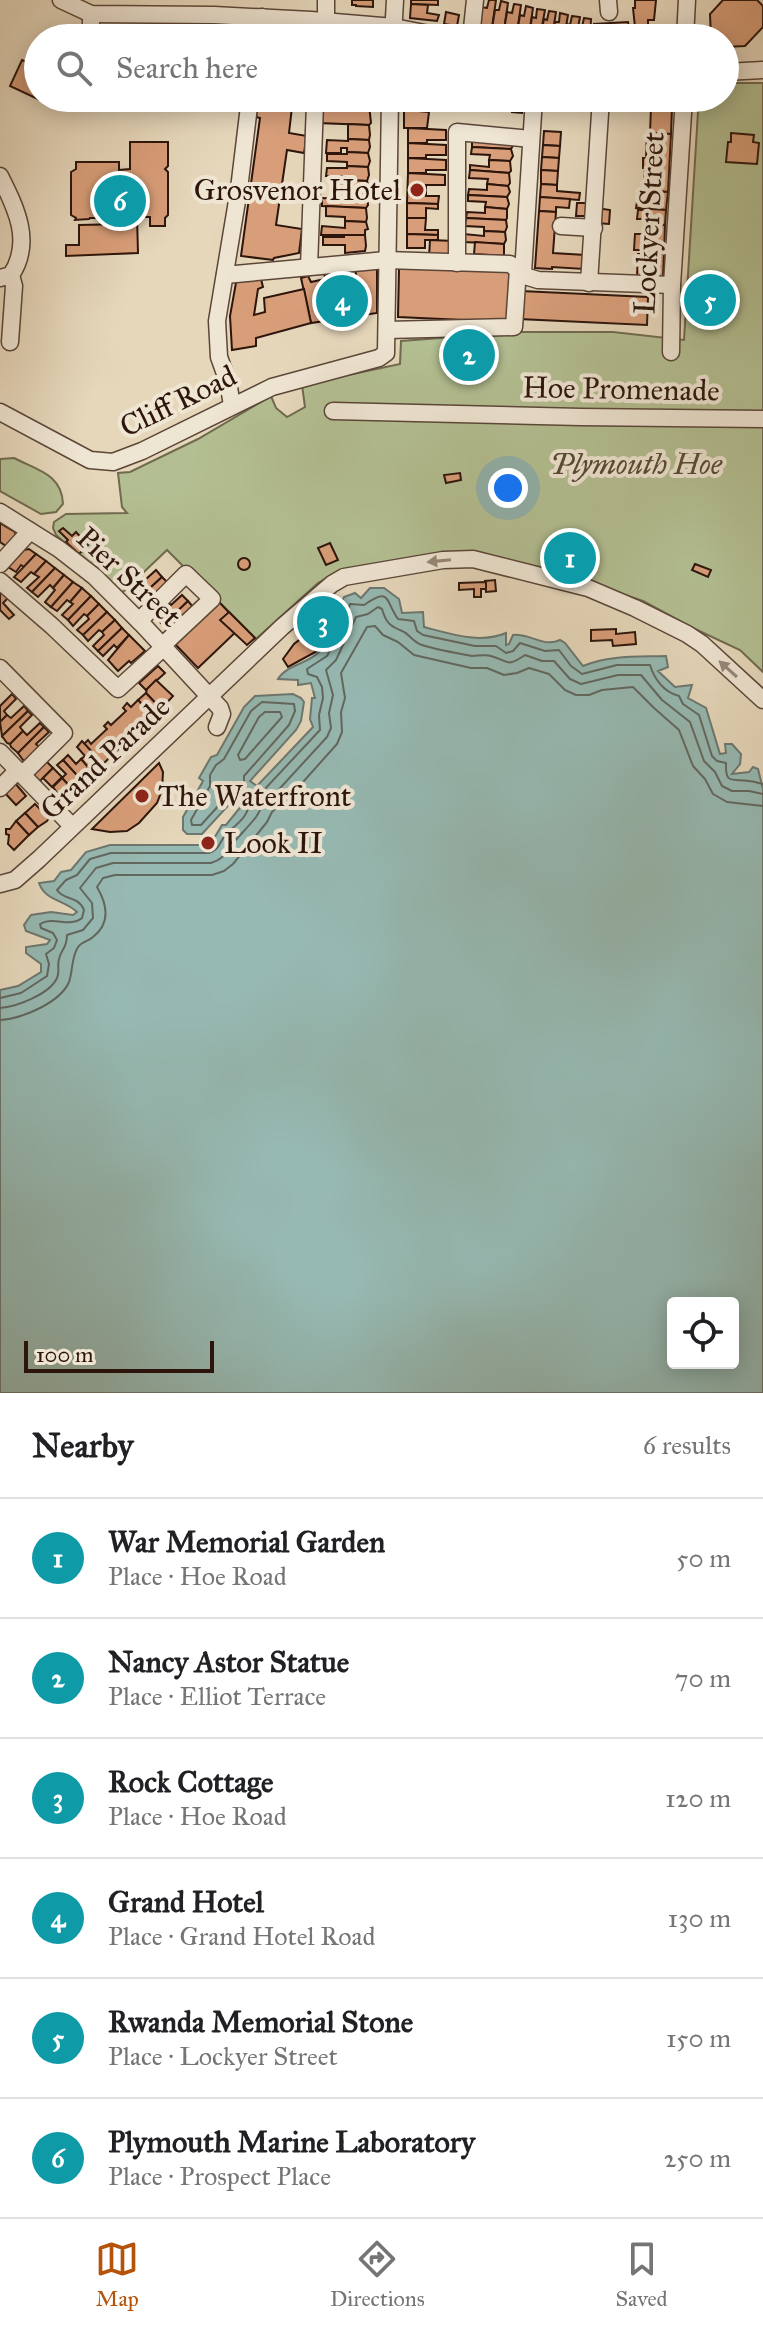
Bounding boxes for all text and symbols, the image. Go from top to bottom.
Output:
search box [24,24,739,112]
icon: search [52,46,96,90]
text: Search here [116,50,258,86]
street label: Lockyer Street [626,131,672,315]
pin: 6 [94,171,146,231]
place label: Grosvenor Hotel [194,172,402,208]
marker: Grosvenor Hotel [408,181,426,199]
pin: 5 [684,270,736,330]
pin: 4 [316,271,368,331]
pin: 2 [443,325,495,385]
street label: Cliff Road [114,357,242,445]
street label: Hoe Promenade [522,369,720,409]
park label: Plymouth Hoe [550,446,723,482]
your location [488,468,528,508]
street label: Pier Street [69,519,189,635]
pin: 1 [544,528,596,588]
one-way arrow [426,555,451,568]
pin: 3 [297,592,349,652]
one-way arrow [719,660,738,678]
street label: Grand Parade [33,689,177,827]
place label: The Waterfront [158,778,352,814]
marker: The Waterfront [133,787,151,805]
place label: Look II [224,825,323,861]
marker: Look II [199,834,217,852]
map controls [667,1297,739,1369]
button: locate [667,1297,739,1369]
scale bar [24,1337,214,1373]
text: 100 m [36,1341,93,1368]
text: Nearby [32,1425,134,1466]
text: 6 results [643,1429,731,1461]
text: War Memorial Garden [108,1524,385,1560]
text: 1 [53,1542,63,1574]
text: 50 m [676,1542,731,1574]
text: Place · Hoe Road [108,1560,287,1592]
text: Nancy Astor Statue [108,1644,349,1680]
text: 2 [52,1662,64,1694]
text: 70 m [675,1662,731,1694]
text: Place · Elliot Terrace [108,1680,326,1712]
text: Rock Cottage [108,1764,273,1800]
text: 3 [53,1782,63,1814]
text: 120 m [665,1782,731,1814]
text: Place · Hoe Road [108,1800,287,1832]
text: Grand Hotel [108,1884,264,1920]
text: 4 [51,1902,65,1934]
text: 130 m [668,1902,731,1934]
text: Place · Grand Hotel Road [108,1920,376,1952]
text: Rwanda Memorial Stone [108,2004,413,2040]
text: 5 [52,2022,64,2054]
text: 150 m [666,2022,731,2054]
text: Place · Lockyer Street [108,2040,338,2072]
text: Plymouth Marine Laboratory [108,2124,475,2160]
text: 6 [51,2142,65,2174]
text: 250 m [664,2142,731,2174]
text: Place · Prospect Place [108,2160,331,2192]
tab: Map [95,2237,139,2312]
tab: Directions [330,2237,425,2312]
tab: Saved [615,2237,668,2312]

